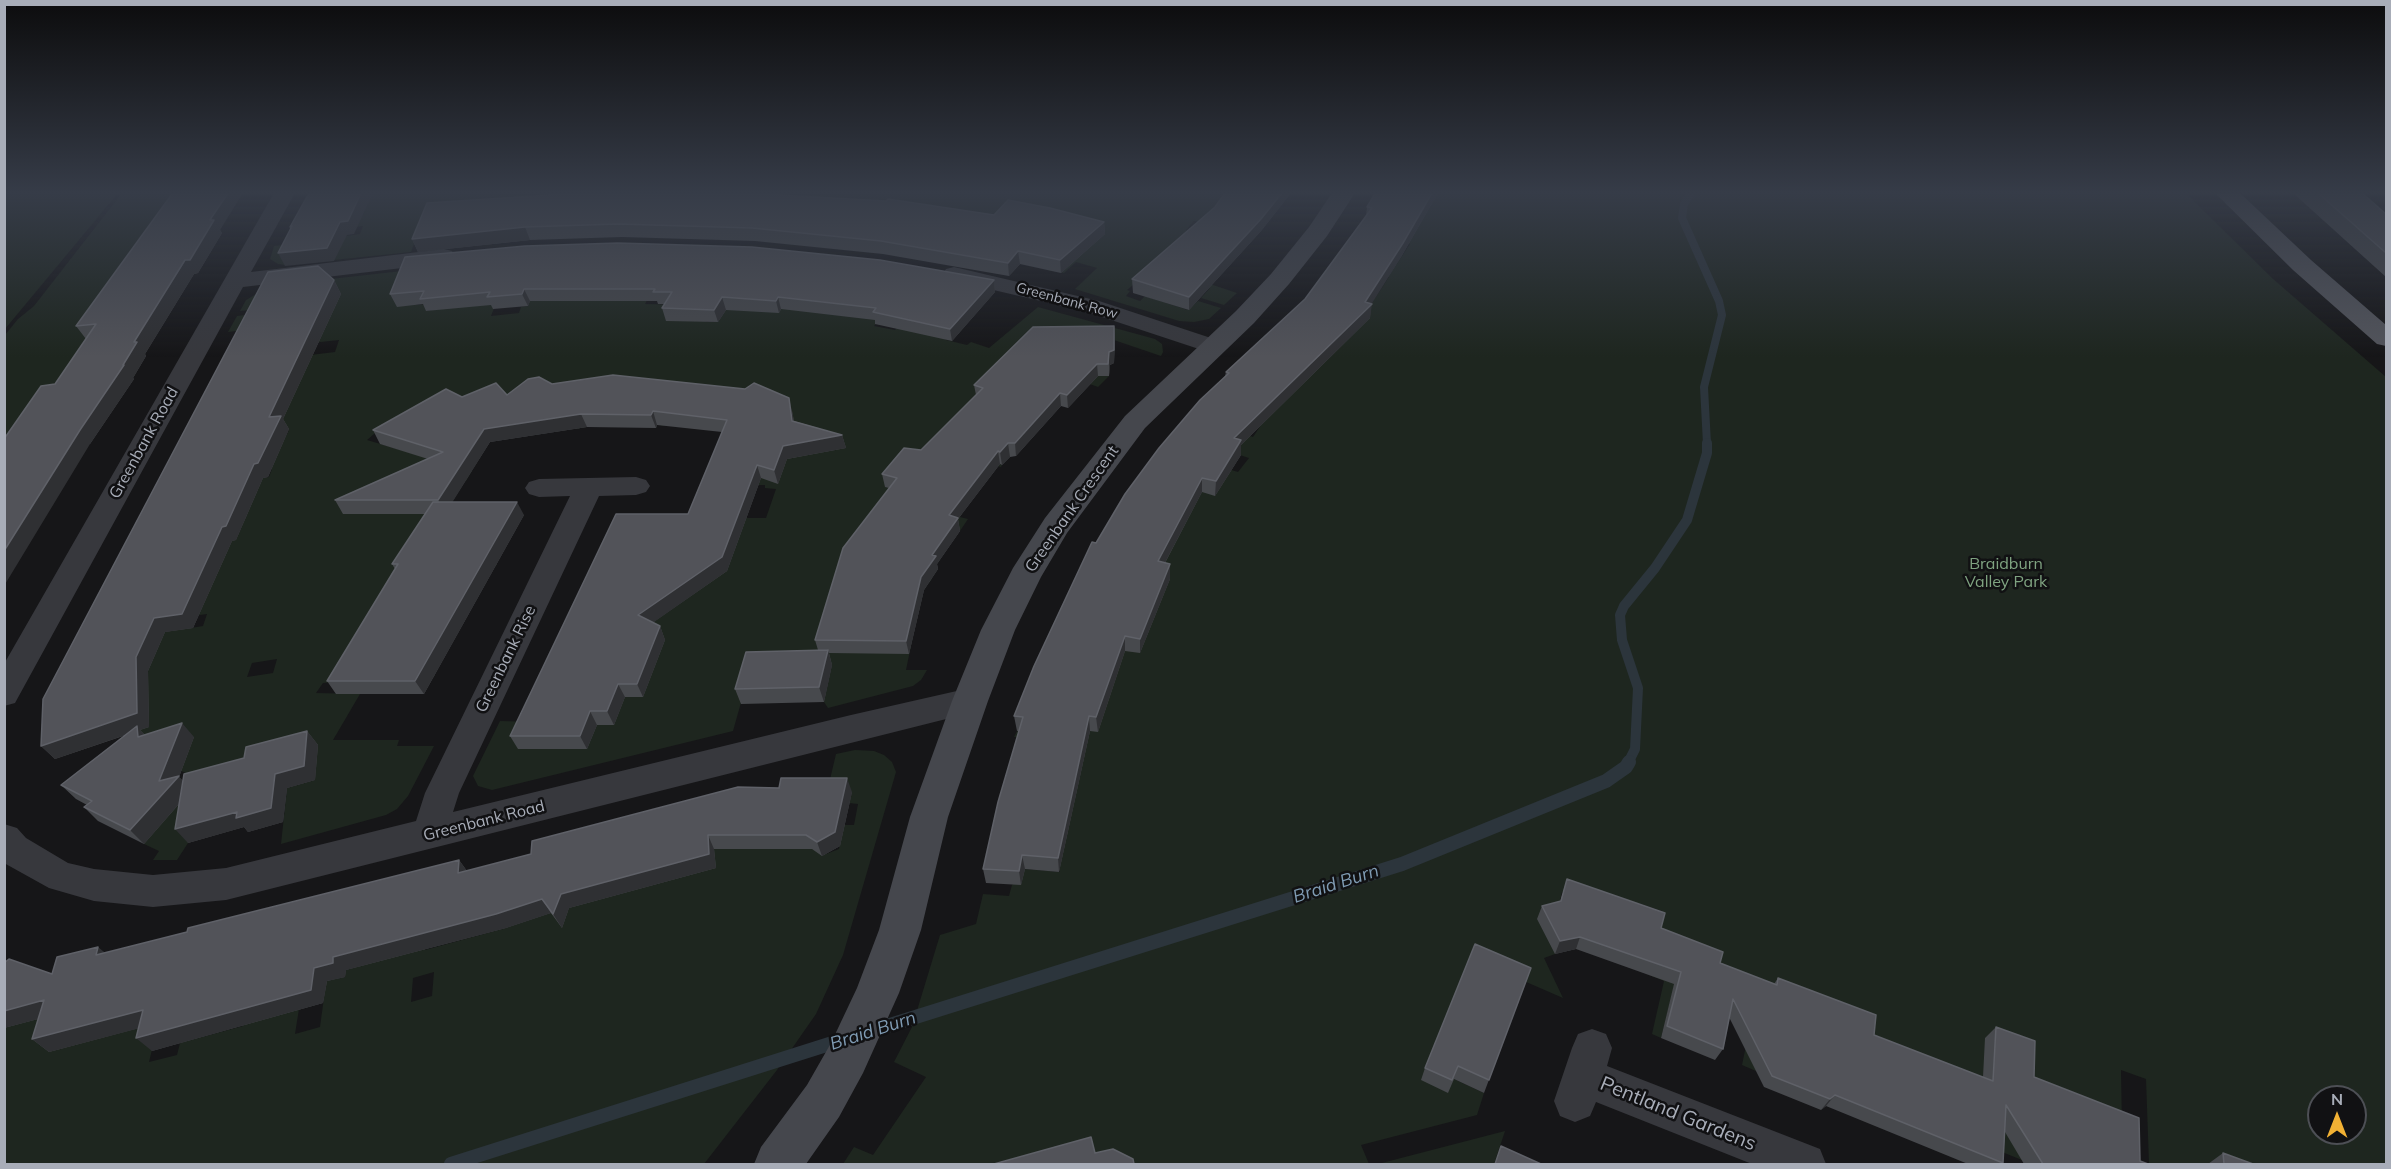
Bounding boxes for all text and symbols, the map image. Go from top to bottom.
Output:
street label: Greenbank Row [1015,279,1119,323]
street label: Greenbank Road [105,384,183,502]
street label: Greenbank Crescent [1021,442,1123,576]
park label: Braidburn Valley Park [1965,554,2047,592]
street label: Greenbank Rise [472,602,540,716]
street label: Greenbank Road [421,797,547,845]
water label: Braid Burn [1290,860,1382,908]
water label: Braid Burn [827,1007,919,1055]
street label: Pentland Gardens [1596,1072,1760,1156]
north arrow [2307,1085,2367,1145]
text: N [2331,1089,2343,1109]

